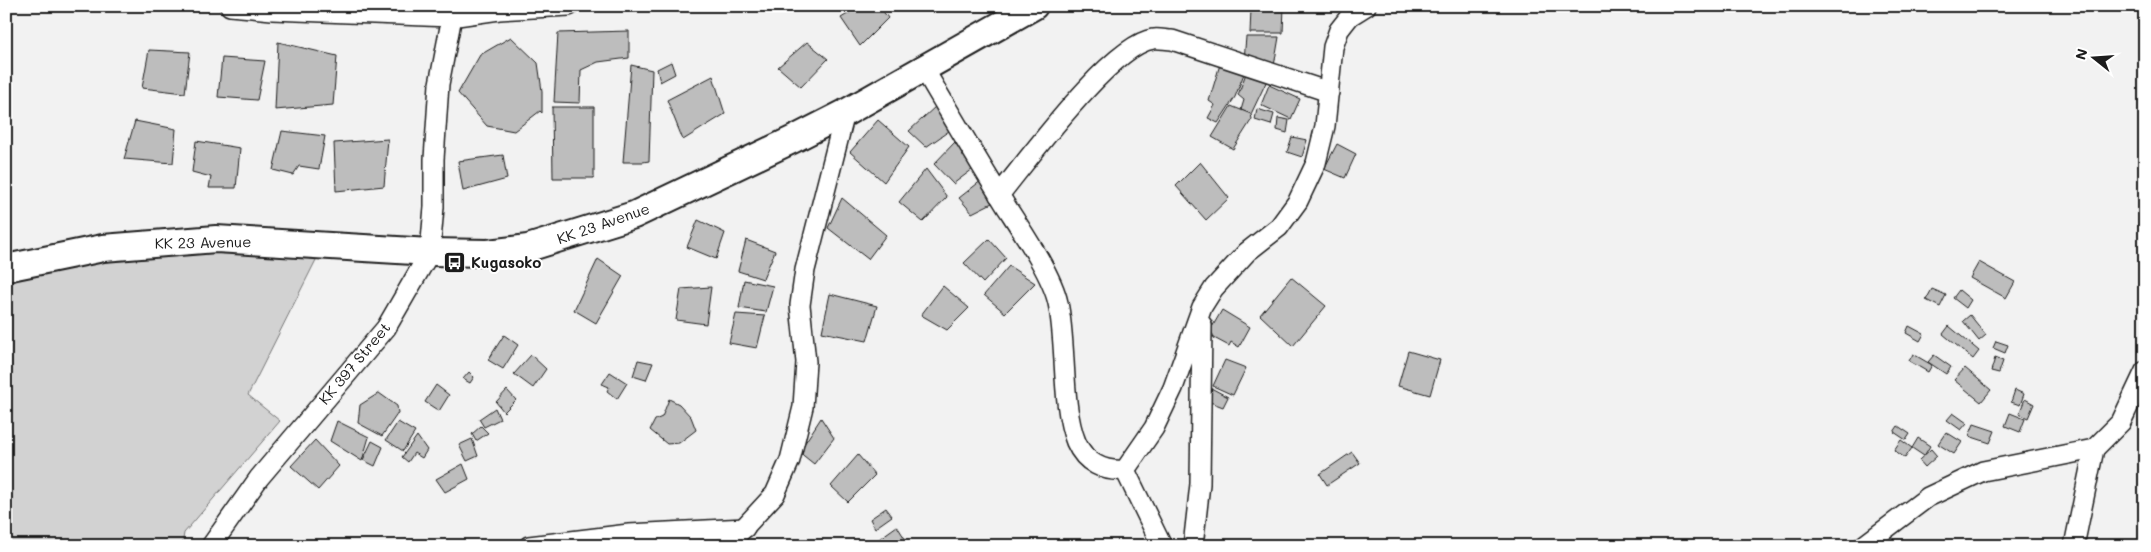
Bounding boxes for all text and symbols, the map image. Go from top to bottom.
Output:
north arrow [2068,32,2118,82]
text: N [2070,46,2092,62]
street label: KK 23 Avenue [554,198,652,248]
street label: KK 23 Avenue [154,231,252,253]
bus stop icon: Kugasoko [443,250,467,274]
place label: Kugasoko [471,252,541,272]
street label: KK 397 Street [314,318,394,408]

